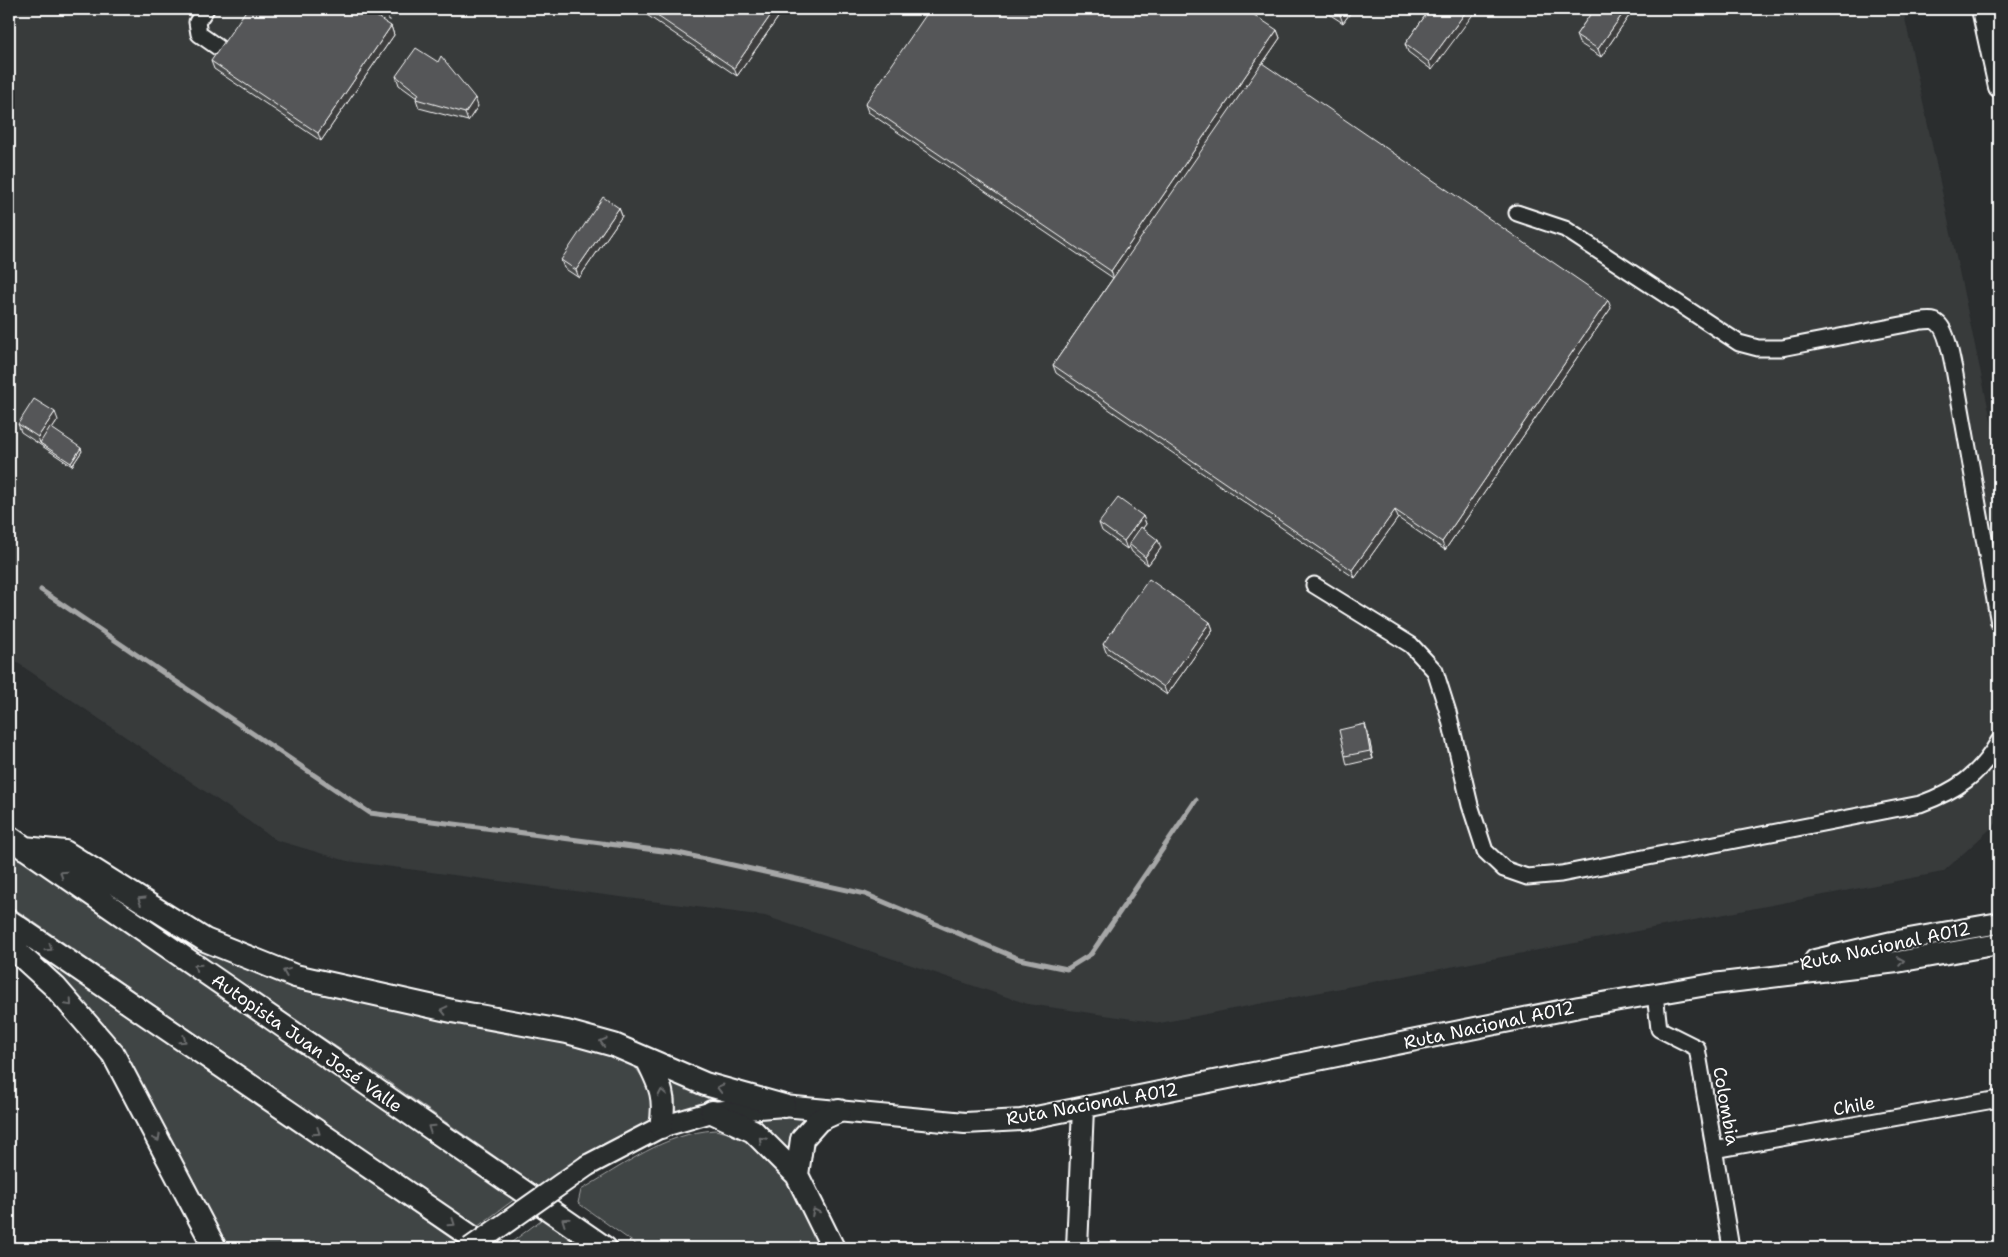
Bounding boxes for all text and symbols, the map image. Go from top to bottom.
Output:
one-way arrow [59,871,69,880]
one-way arrow [138,896,147,906]
street label: Ruta Nacional A012 [1797,916,1973,976]
one-way arrow [44,942,53,952]
one-way arrow [1897,956,1905,967]
one-way arrow [193,964,202,973]
street label: Autopista Juan José Valle [207,968,407,1118]
one-way arrow [282,968,291,979]
street label: Ruta Nacional A012 [1401,995,1577,1055]
one-way arrow [64,997,72,1006]
one-way arrow [439,1005,448,1016]
one-way arrow [177,1034,187,1043]
one-way arrow [599,1038,607,1048]
street label: Colombia [1707,1065,1745,1147]
street label: Ruta Nacional A012 [1004,1077,1180,1131]
one-way arrow [716,1084,725,1094]
one-way arrow [657,1088,667,1097]
street label: Chile [1831,1091,1877,1121]
one-way arrow [427,1125,437,1134]
one-way arrow [312,1126,321,1135]
one-way arrow [151,1133,161,1142]
one-way arrow [759,1137,768,1146]
one-way arrow [811,1208,821,1217]
one-way arrow [446,1217,455,1226]
one-way arrow [561,1218,571,1227]

